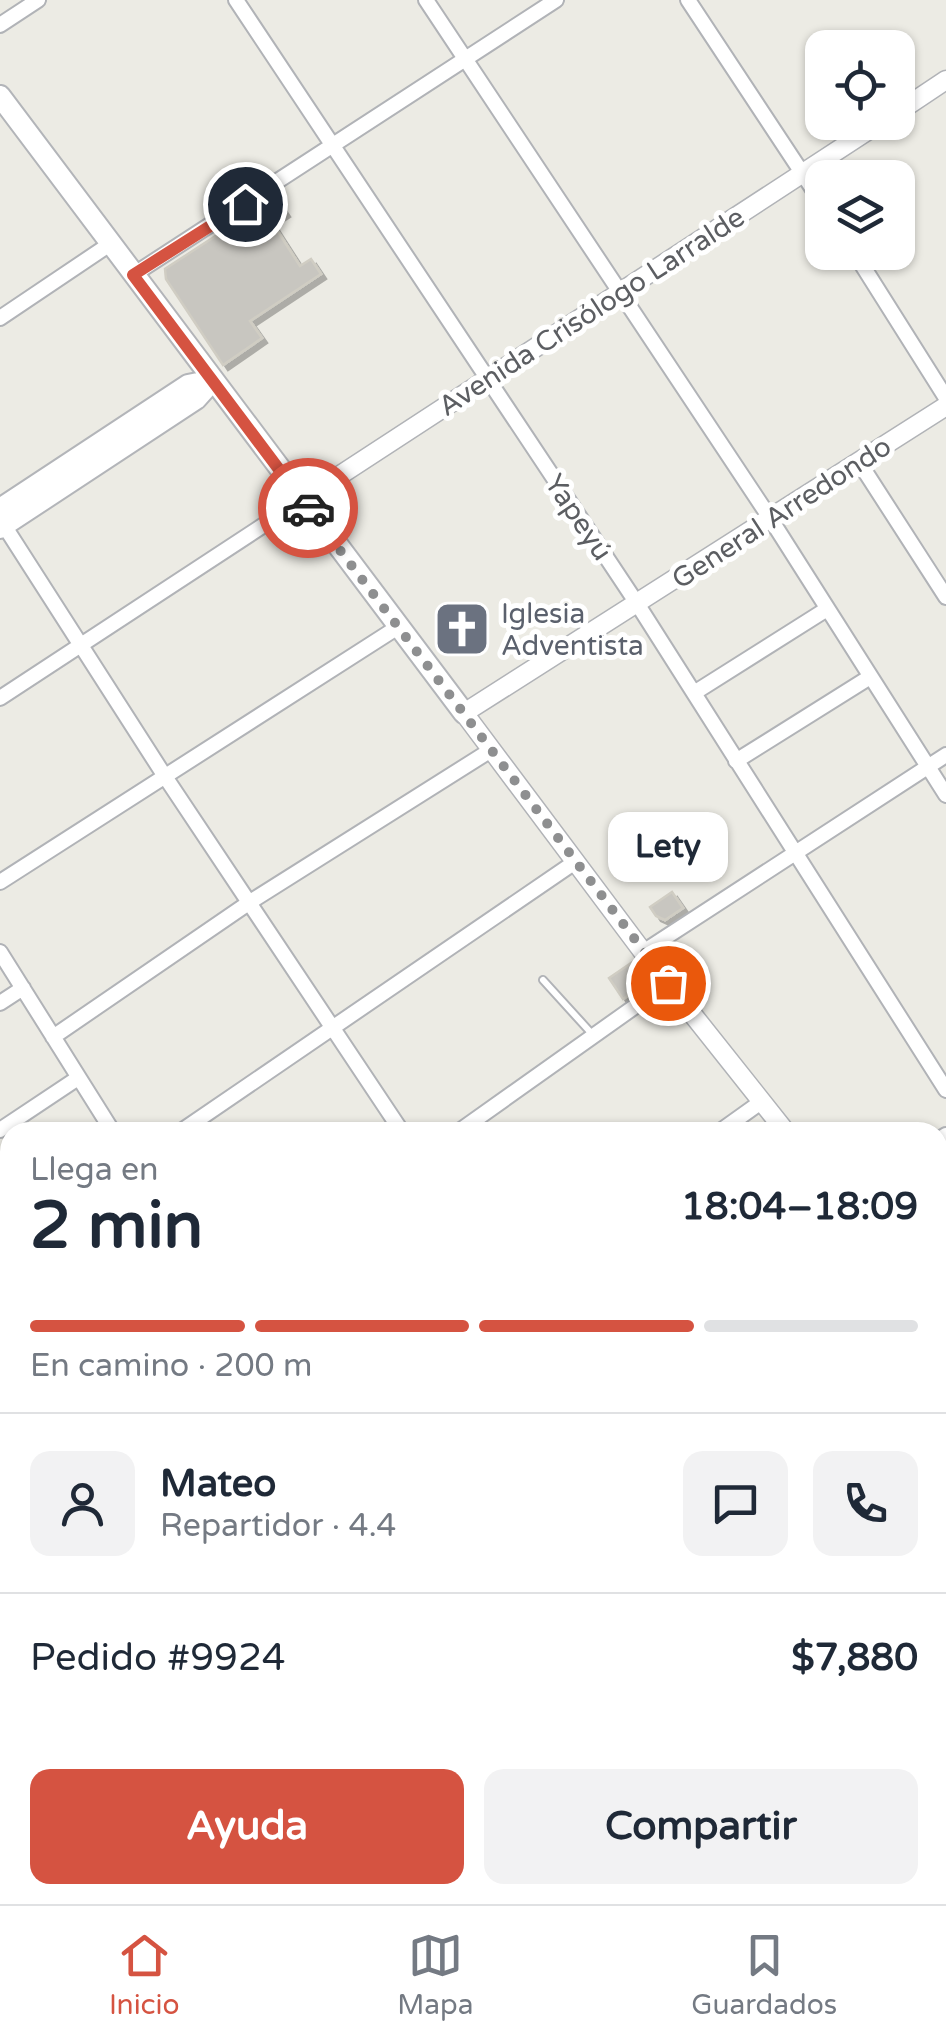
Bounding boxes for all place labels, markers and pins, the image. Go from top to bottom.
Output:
pin [203,162,288,247]
place label: Iglesia Adventista [501,597,644,663]
church icon: Iglesia Adventista [432,599,492,659]
callout: Lety [608,813,728,883]
pin [626,941,711,1026]

